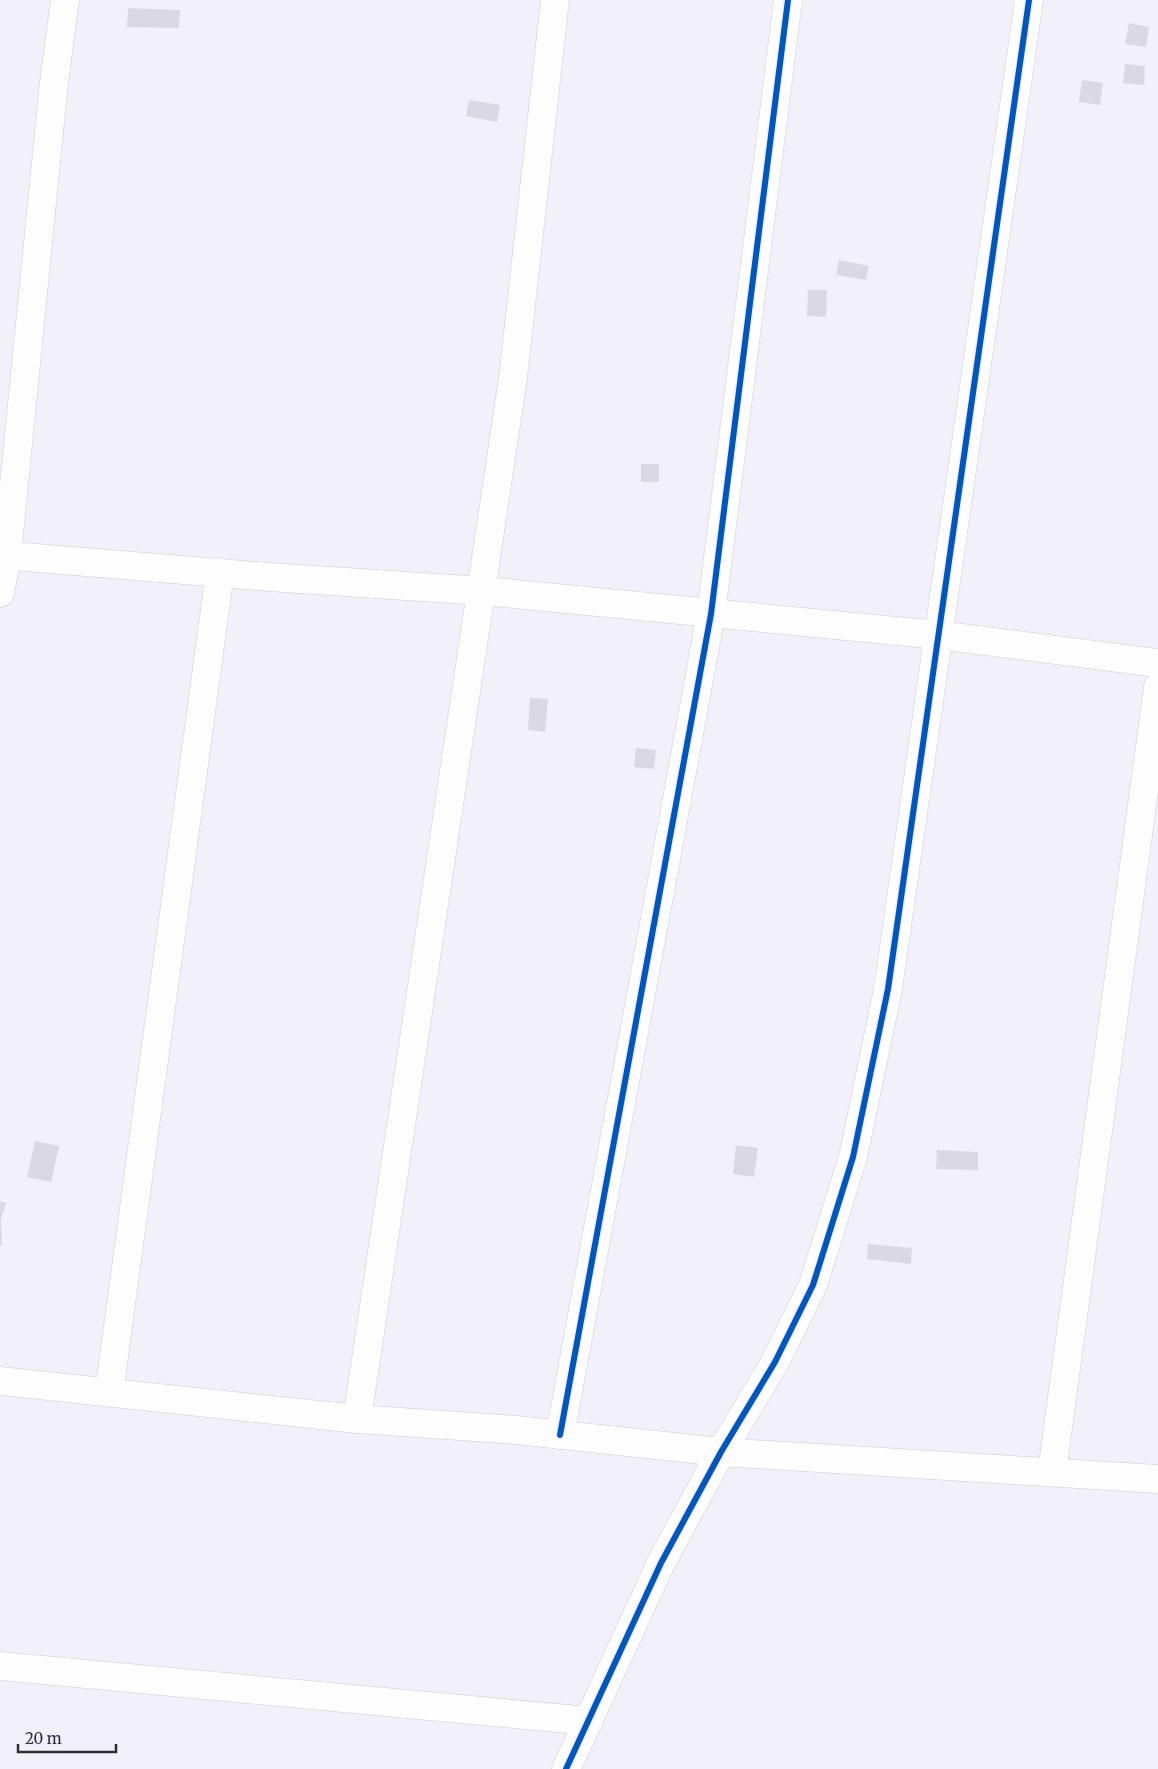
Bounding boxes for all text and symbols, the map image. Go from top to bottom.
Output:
scale bar [18,1722,115,1754]
text: 20 m [25,1729,62,1748]

